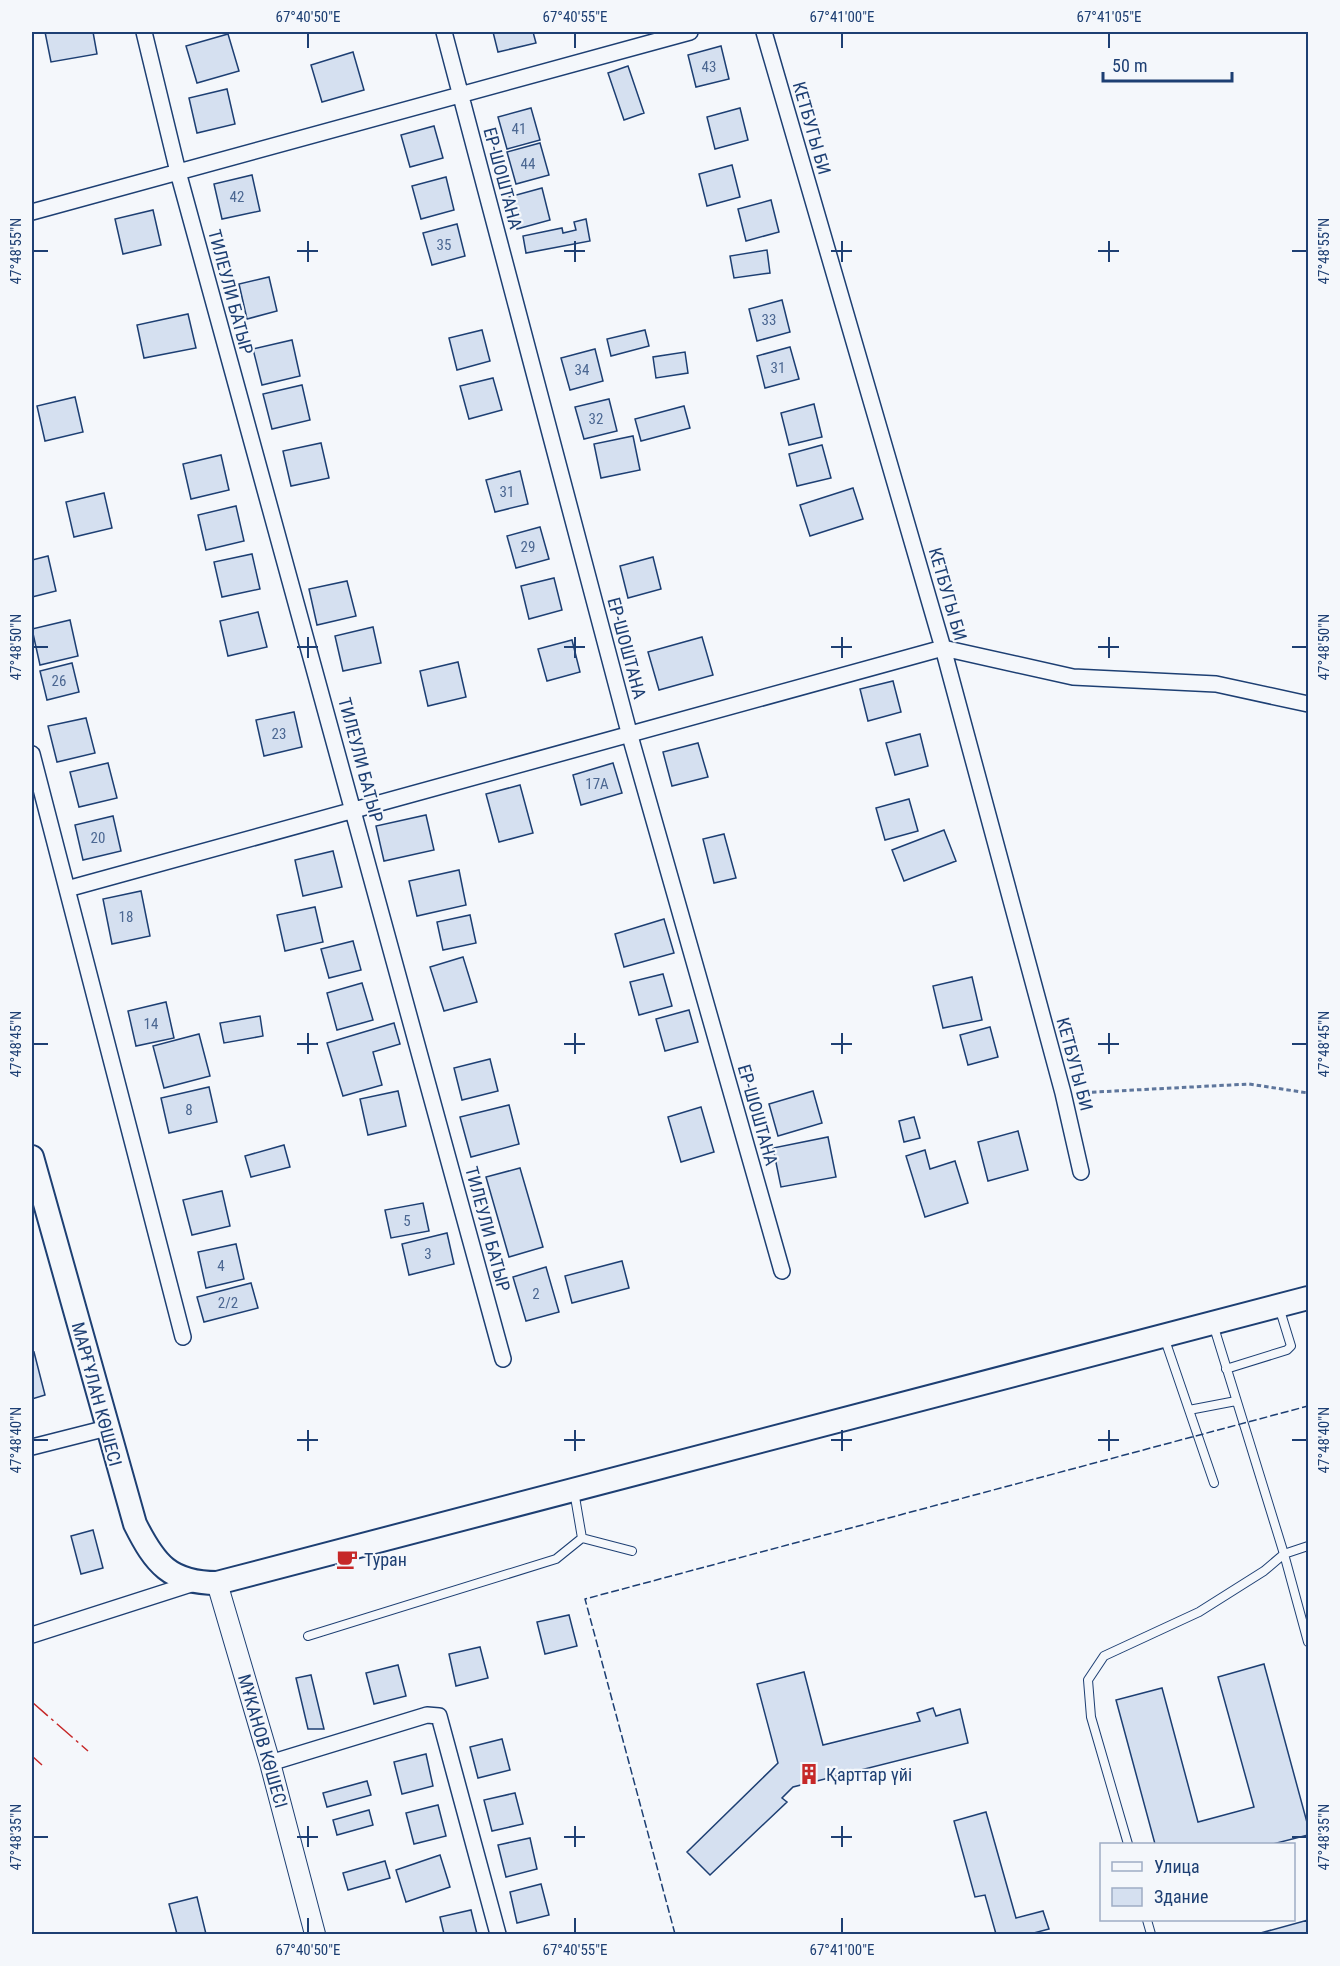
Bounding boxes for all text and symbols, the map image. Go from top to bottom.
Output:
text: 67°40'50"E [276,8,340,26]
text: 67°40'55"E [543,8,607,26]
text: 67°41'00"E [810,8,874,26]
text: 67°41'05"E [1077,8,1141,26]
scale bar [1103,45,1232,83]
text: 50 m [1112,55,1147,76]
house number: 43 [702,58,716,76]
street label: КЕТБУГЫ БИ [789,79,835,177]
house number: 41 [512,120,526,138]
street label: ЕР-ШОШТАНА [479,125,527,232]
house number: 44 [521,155,535,173]
house number: 42 [230,188,244,206]
text: 47°48'55"N [7,218,25,284]
text: 47°48'55"N [1315,218,1333,284]
street label: ТИЛЕУЛИ БАТЫР [204,227,258,357]
house number: 35 [437,236,451,254]
house number: 33 [762,311,776,329]
house number: 31 [771,359,785,377]
house number: 34 [575,361,589,379]
house number: 32 [589,410,603,428]
house number: 31 [500,483,514,501]
house number: 29 [521,538,535,556]
street label: КЕТБУГЫ БИ [925,545,971,643]
street label: ЕР-ШОШТАНА [603,595,651,702]
text: 47°48'50"N [7,614,25,680]
text: 47°48'50"N [1315,614,1333,680]
house number: 26 [52,672,66,690]
street label: ТИЛЕУЛИ БАТЫР [334,695,388,825]
house number: 23 [272,725,286,743]
house number: 17А [585,775,609,793]
house number: 20 [91,829,105,847]
house number: 18 [119,908,133,926]
text: 47°48'45"N [7,1011,25,1077]
text: 47°48'45"N [1315,1011,1333,1077]
house number: 14 [144,1015,158,1033]
street label: КЕТБУГЫ БИ [1052,1015,1098,1113]
street label: ЕР-ШОШТАНА [734,1062,783,1168]
house number: 8 [185,1101,193,1119]
street label: ТИЛЕУЛИ БАТЫР [461,1164,515,1294]
house number: 5 [403,1212,411,1230]
house number: 3 [424,1245,432,1263]
house number: 4 [217,1257,225,1275]
house number: 2 [532,1285,540,1303]
house number: 2/2 [218,1294,238,1312]
street label: МАРҒҰЛАН КӨШЕСІ [68,1320,126,1468]
text: 47°48'40"N [7,1407,25,1473]
text: 47°48'40"N [1315,1407,1333,1473]
cafe icon: Туран [335,1547,359,1571]
place label: Туран [364,1549,407,1570]
street label: МҰКАНОВ КӨШЕСІ [234,1672,292,1810]
building icon: Қарттар үйі [797,1762,821,1786]
place label: Қарттар үйі [826,1764,912,1785]
text: 47°48'35"N [7,1804,25,1870]
text: 47°48'35"N [1315,1804,1333,1870]
legend [1100,1843,1295,1921]
text: Улица [1154,1856,1200,1877]
text: Здание [1154,1886,1208,1907]
text: 67°40'50"E [276,1941,340,1959]
text: 67°40'55"E [543,1941,607,1959]
text: 67°41'00"E [810,1941,874,1959]

